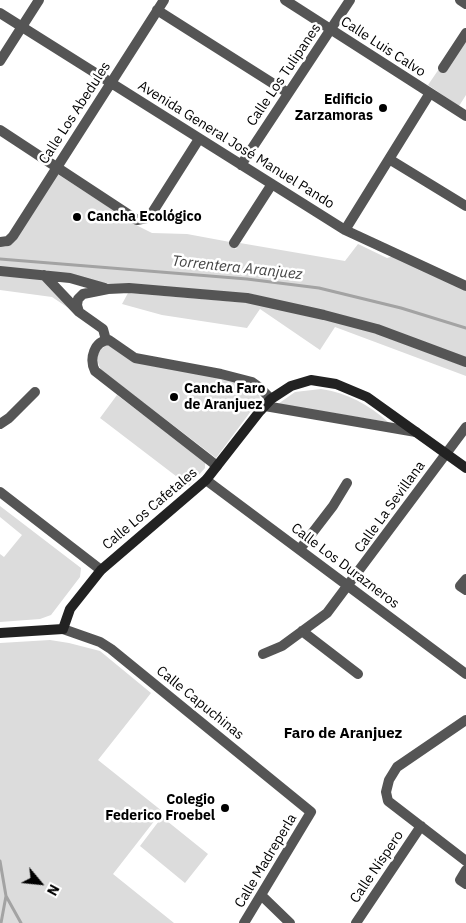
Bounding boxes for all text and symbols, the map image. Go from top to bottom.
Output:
street label: Calle Luis Calvo [337,13,429,81]
street label: Calle Los Tulipanes [243,20,325,130]
street label: Calle Los Abedules [36,59,114,167]
street label: Avenida General José Manuel Pando [135,77,337,213]
place label: Edificio Zarzamoras [295,92,373,124]
marker: Edificio Zarzamoras [377,102,389,114]
place label: Cancha Ecológico [87,209,202,225]
marker: Cancha Ecológico [71,211,83,223]
water label: Torrentera Aranjuez [171,252,303,284]
place label: Cancha Faro de Aranjuez [184,381,265,414]
marker: Cancha Faro de Aranjuez [168,391,180,403]
street label: Calle La Sevillana [351,458,429,556]
street label: Calle Los Cafetales [99,464,201,554]
street label: Calle Los Durazneros [288,520,402,612]
street label: Calle Capuchinas [153,663,247,743]
district label: Faro de Aranjuez [284,725,402,743]
place label: Colegio Federico Froebel [105,792,215,824]
marker: Colegio Federico Froebel [219,802,231,814]
street label: Calle Madreperla [231,811,301,911]
street label: Calle Níspero [347,828,407,906]
north arrow [15,858,65,908]
text: N [43,881,64,899]

